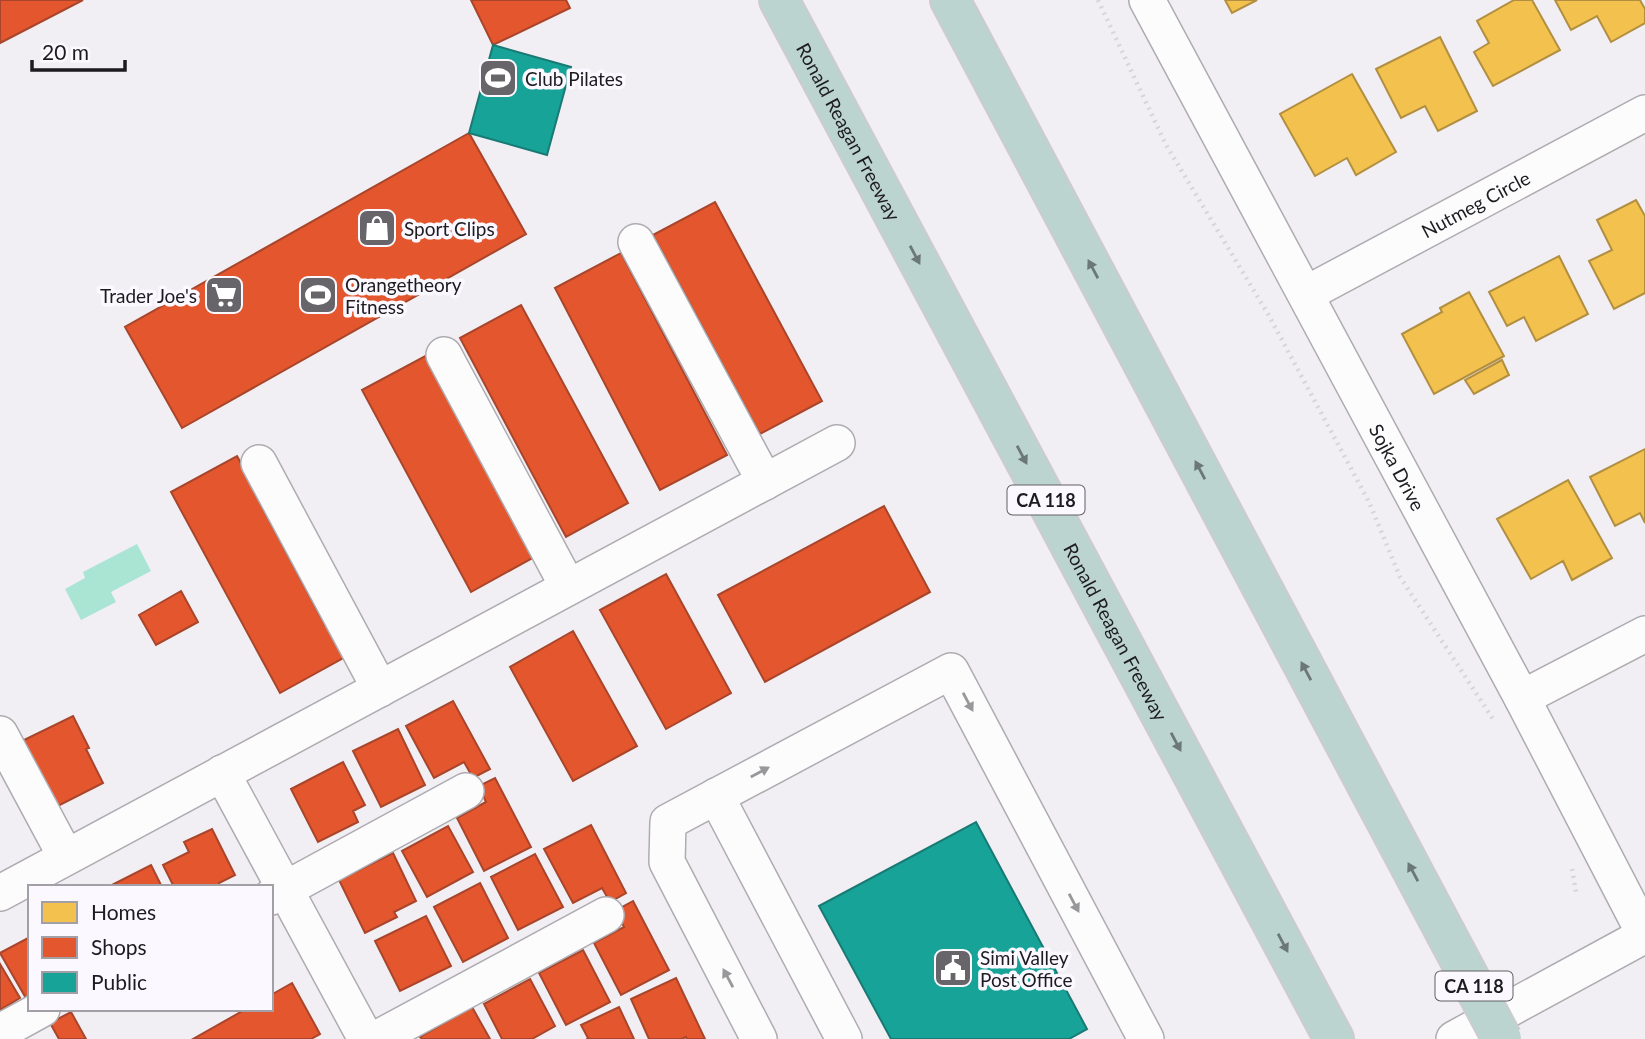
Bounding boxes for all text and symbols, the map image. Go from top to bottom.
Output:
scale bar [32,28,124,72]
text: 20 m [42,39,89,64]
street label: Ronald Reagan Freeway [792,39,906,224]
sports icon: Club Pilates [477,57,519,99]
place label: Club Pilates [525,67,623,90]
street label: Nutmeg Circle [1417,165,1534,242]
shop icon: Sport Clips [356,207,398,249]
place label: Sport Clips [404,217,495,240]
one-way arrow [909,245,920,265]
one-way arrow [1087,260,1099,279]
place label: Orangetheory Fitness [345,273,462,318]
supermarket icon: Trader Joe's [203,274,245,316]
sports icon: Orangetheory Fitness [297,274,339,316]
place label: Trader Joe's [100,284,197,307]
street label: Sojka Drive [1365,420,1430,514]
one-way arrow [1016,446,1028,465]
one-way arrow [1194,460,1206,480]
road number: CA 118 [1007,486,1084,514]
street label: Ronald Reagan Freeway [1060,539,1173,724]
one-way arrow [1301,661,1312,681]
one-way arrow [962,692,974,712]
one-way arrow [1169,733,1181,753]
one-way arrow [751,767,771,779]
one-way arrow [1408,862,1419,882]
legend [28,885,273,1011]
one-way arrow [1068,894,1080,913]
text: Homes [91,899,156,924]
one-way arrow [1277,933,1289,953]
text: Shops [91,934,147,959]
place label: Simi Valley Post Office [980,946,1073,991]
public building icon: Simi Valley Post Office [932,947,974,989]
one-way arrow [722,968,734,988]
text: Public [91,969,147,994]
road number: CA 118 [1436,972,1512,1001]

